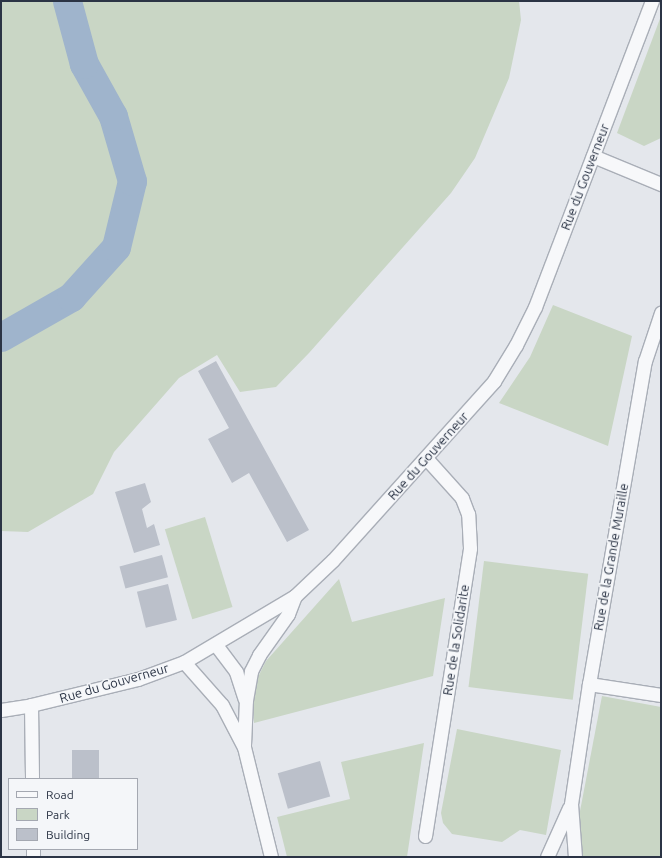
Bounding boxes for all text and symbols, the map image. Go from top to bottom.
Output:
street label: Rue du Gouverneur [558,122,612,232]
street label: Rue du Gouverneur [385,409,471,503]
street label: Rue de la Grande Muraille [590,482,632,632]
street label: Rue de la Solidarite [440,583,472,697]
street label: Rue du Gouverneur [58,660,170,706]
legend [8,778,138,850]
text: Road [46,788,74,801]
text: Park [46,808,70,821]
text: Building [46,828,90,841]

